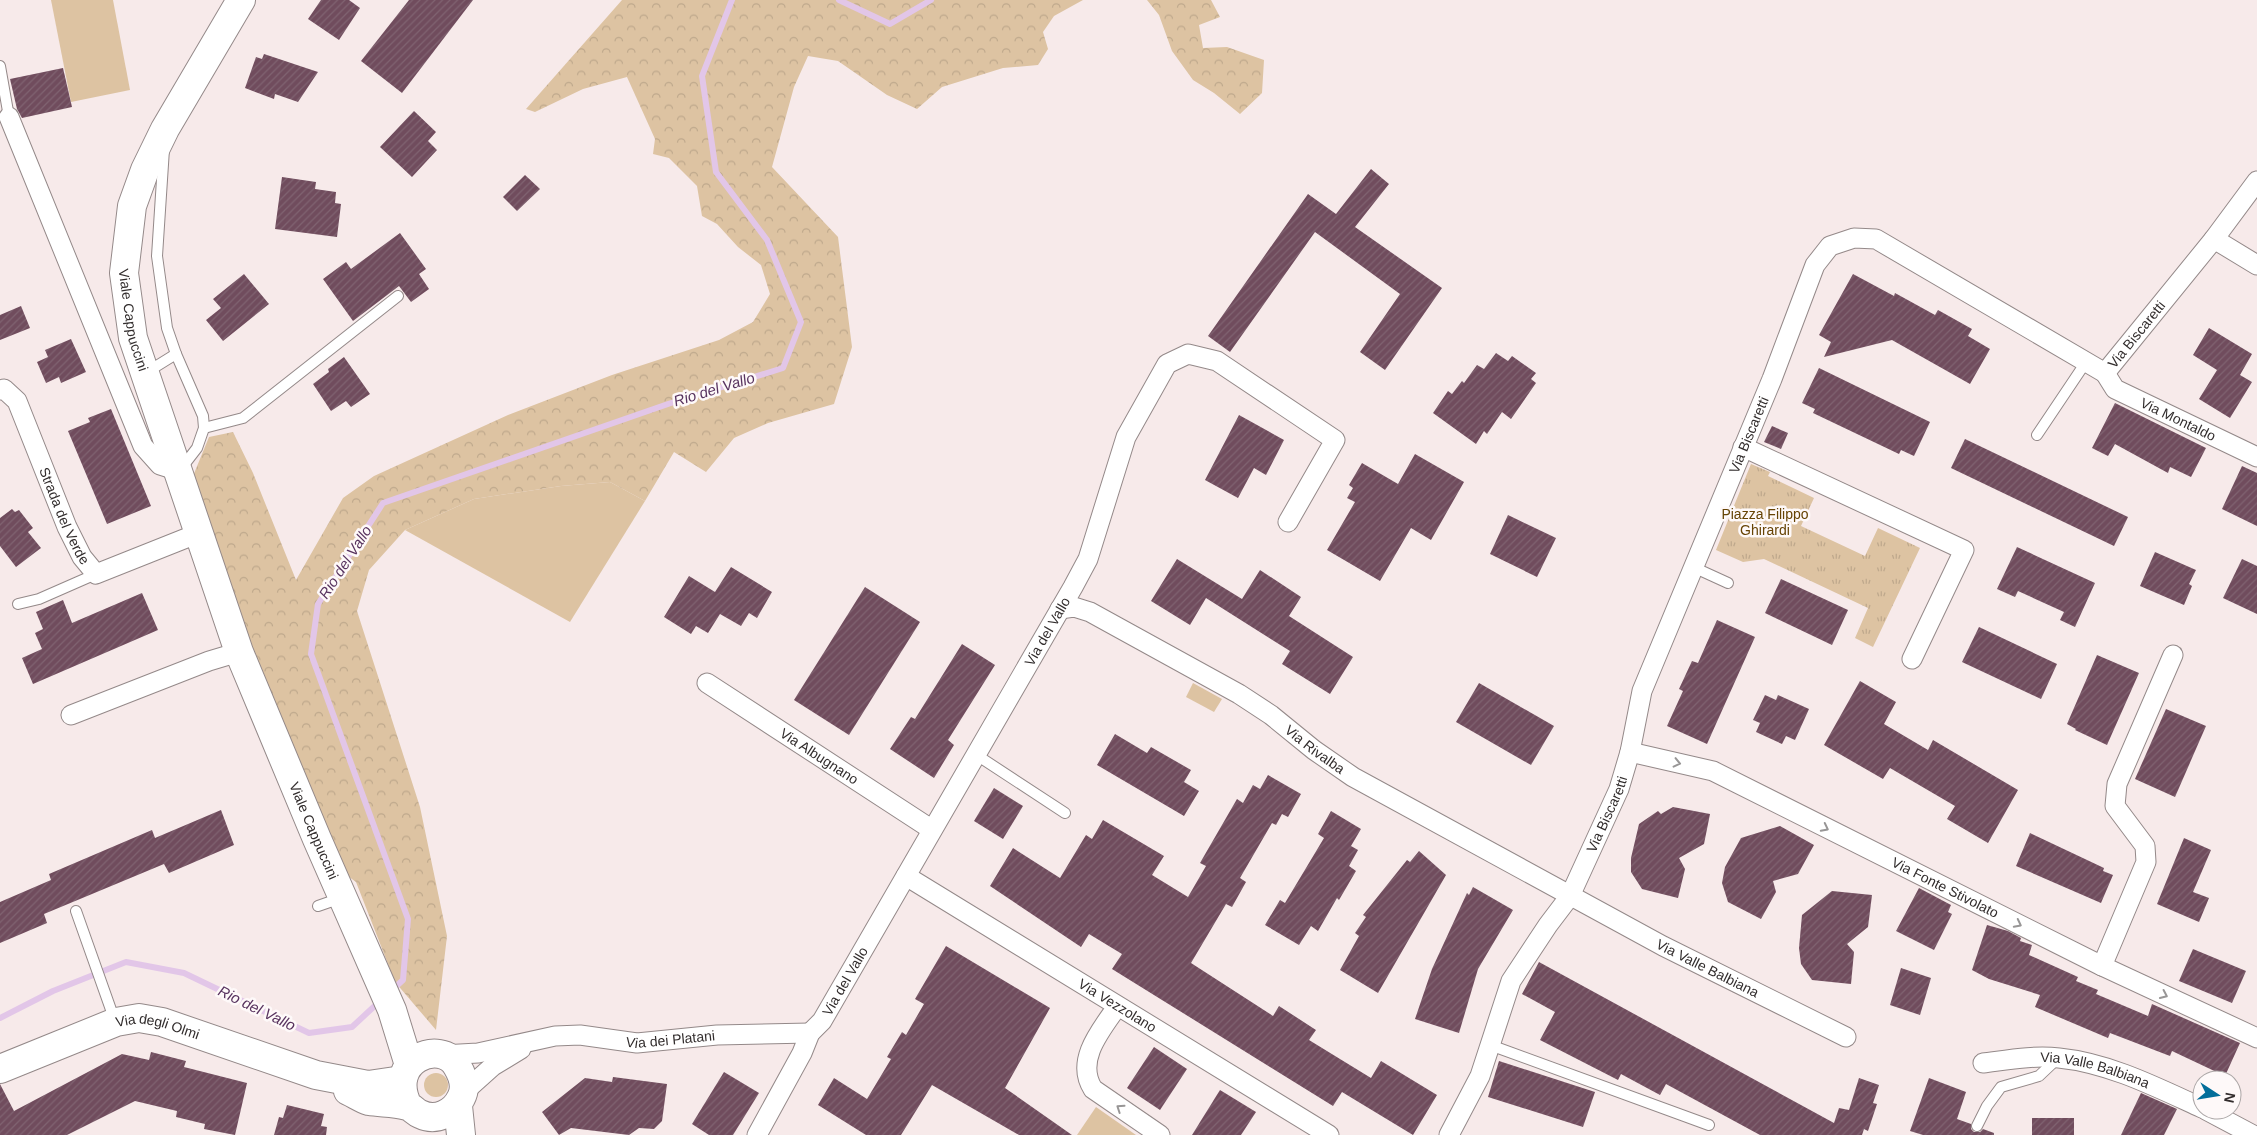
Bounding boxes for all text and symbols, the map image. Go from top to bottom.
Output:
street label: Viale Cappuccini [116,268,152,373]
street label: Via Biscaretti [2104,298,2168,371]
water label: Rio del Vallo [672,369,756,409]
street label: Via Biscaretti [1726,394,1772,476]
street label: Via Montaldo [2138,394,2219,444]
street label: Strada del Verde [36,465,93,568]
park label: Piazza Filippo Ghirardi [1721,506,1809,538]
water label: Rio del Vallo [315,522,375,602]
street label: Via del Vallo [1021,594,1073,669]
street label: Via Rivalba [1282,722,1348,777]
street label: Via Albugnano [777,725,862,788]
one-way arrow [1673,757,1682,768]
street label: Via Biscaretti [1583,774,1630,855]
street label: Viale Cappuccini [286,780,342,882]
one-way arrow [1820,822,1829,832]
street label: Via Fonte Stivolato [1889,854,2002,921]
one-way arrow [2013,918,2022,928]
street label: Via Valle Balbiana [1653,936,1762,1000]
street label: Via del Vallo [819,944,871,1018]
street label: Via Vezzolano [1076,976,1160,1036]
water label: Rio del Vallo [216,982,298,1034]
one-way arrow [2159,988,2168,999]
street label: Via degli Olmi [114,1010,202,1042]
street label: Via dei Platani [625,1027,716,1051]
street label: Via Valle Balbiana [2040,1049,2152,1091]
north arrow [2192,1070,2242,1120]
text: N [2221,1091,2239,1104]
one-way arrow [1116,1104,1125,1114]

